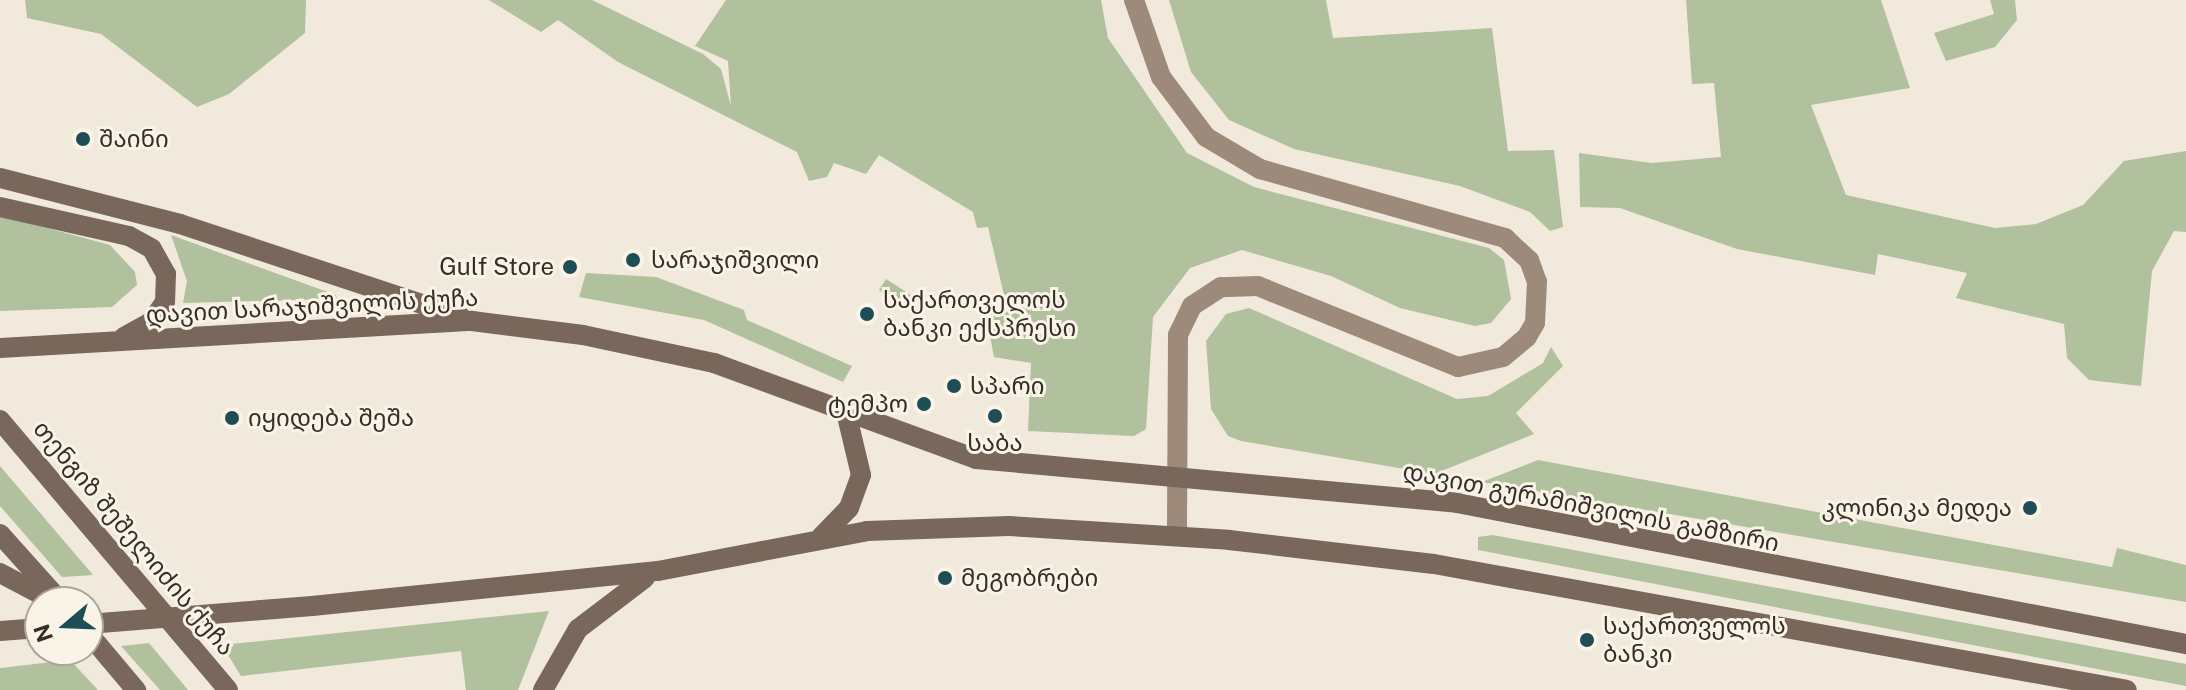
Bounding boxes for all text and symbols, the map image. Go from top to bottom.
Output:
place label: შაინი [99,125,169,153]
marker: შაინი [74,130,92,148]
place label: სარაჯიშვილი [651,246,819,274]
marker: სარაჯიშვილი [622,249,644,271]
place label: Gulf Store [439,253,554,281]
marker: Gulf Store [561,258,579,276]
street label: დავით სარაჯიშვილის ქუჩა [145,283,479,329]
place label: საქართველოს ბანკი ექსპრესი [883,286,1076,342]
marker: საქართველოს ბანკი ექსპრესი [858,305,876,323]
place label: სპარი [970,372,1045,400]
marker: სპარი [945,377,963,395]
place label: ტემპო [828,390,908,418]
marker: ტემპო [915,395,933,413]
place label: იყიდება შეშა [248,404,414,432]
marker: საბა [986,407,1004,425]
marker: იყიდება შეშა [223,409,241,427]
street label: თენგიზ შეშელიძის ქუჩა [27,415,241,661]
place label: საბა [967,429,1023,457]
street label: დავით გურამიშვილის გამზირი [1400,456,1782,558]
place label: კლინიკა მედეა [1822,494,2012,522]
marker: კლინიკა მედეა [2019,497,2041,519]
place label: მეგობრები [961,564,1098,592]
marker: მეგობრები [936,569,954,587]
north arrow [24,586,104,666]
place label: საქართველოს ბანკი [1603,612,1786,668]
text: N [28,621,58,646]
marker: საქართველოს ბანკი [1578,631,1596,649]

